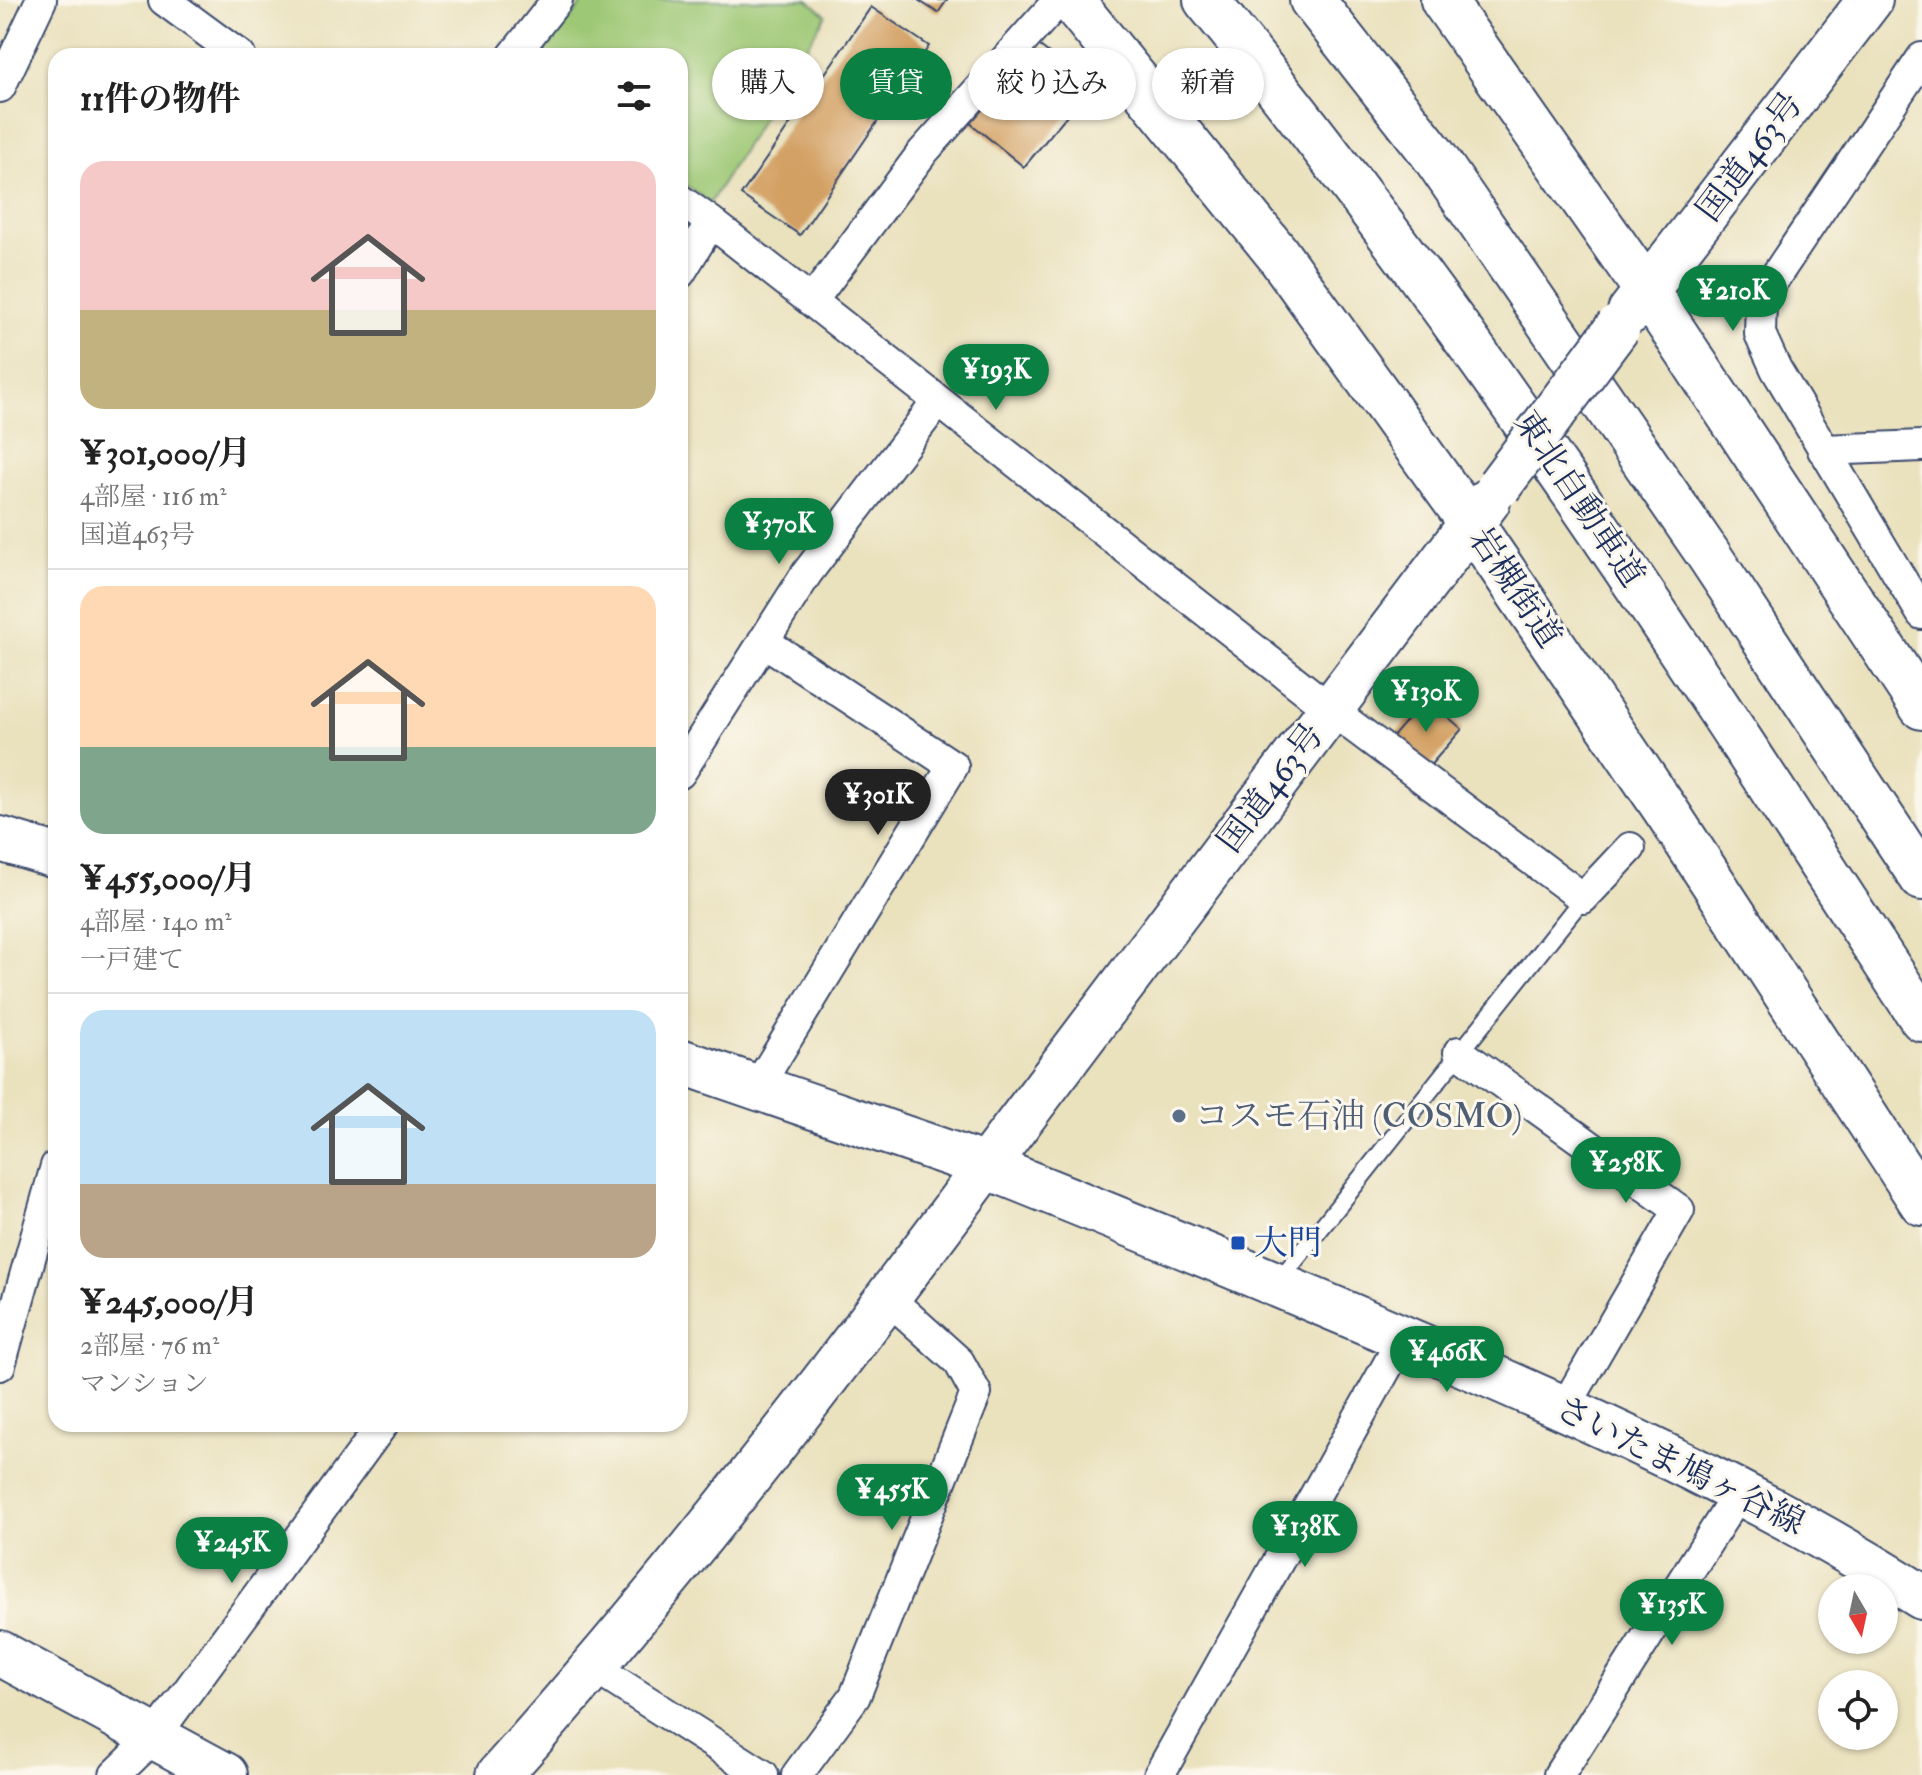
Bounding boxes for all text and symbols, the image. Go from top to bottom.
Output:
chip: 購入 [712,48,824,120]
chip: 賃貸 [840,48,952,120]
chip: 絞り込み [968,48,1136,120]
chip: 新着 [1152,48,1264,120]
icon: filters [612,74,656,118]
text: 11件の物件 [80,78,240,121]
street label: 国道463号 [1688,84,1812,230]
icon: home [296,213,440,357]
pin: ¥210K [1677,265,1789,333]
text: ¥210K [1696,275,1770,307]
pin: ¥193K [940,344,1052,412]
text: ¥193K [961,354,1031,386]
street label: 東北自動車道 [1504,402,1654,596]
text: ¥301,000/月 [80,432,251,475]
text: 4部屋 · 116 m² [80,481,227,513]
pin: ¥370K [723,498,835,566]
text: ¥370K [743,508,815,540]
text: 国道463号 [80,519,195,551]
street label: 岩槻街道 [1459,520,1571,656]
icon: home [296,638,440,782]
pin: ¥130K [1370,666,1482,734]
text: ¥130K [1391,676,1461,708]
street label: 国道463号 [1209,715,1333,861]
pin: ¥301K [822,769,934,837]
text: ¥301K [843,779,913,811]
text: ¥455,000/月 [80,857,256,900]
text: 4部屋 · 140 m² [80,906,232,938]
text: 一戸建て [80,944,184,976]
icon: home [296,1062,440,1206]
place label: コスモ石油 (COSMO) [1195,1095,1522,1138]
marker: コスモ石油 (COSMO) [1170,1107,1188,1125]
pin: ¥258K [1570,1137,1682,1205]
text: ¥258K [1589,1147,1663,1179]
place label: 大門 [1254,1222,1322,1265]
marker: 大門 [1229,1234,1247,1252]
text: ¥245,000/月 [80,1281,259,1324]
pin: ¥466K [1391,1326,1503,1394]
text: 2部屋 · 76 m² [80,1330,219,1362]
text: ¥466K [1408,1336,1486,1368]
text: マンション [80,1368,209,1400]
street label: さいたま鳩ヶ谷線 [1548,1387,1812,1545]
pin: ¥455K [836,1464,948,1532]
text: ¥455K [855,1474,929,1506]
pin: ¥138K [1249,1501,1361,1569]
text: ¥138K [1270,1511,1340,1543]
pin: ¥245K [176,1517,288,1585]
text: ¥245K [194,1527,270,1559]
north arrow [1818,1574,1898,1654]
map controls [1818,1574,1898,1750]
pin: ¥135K [1616,1579,1728,1647]
text: ¥135K [1638,1589,1706,1621]
button: locate [1818,1670,1898,1750]

